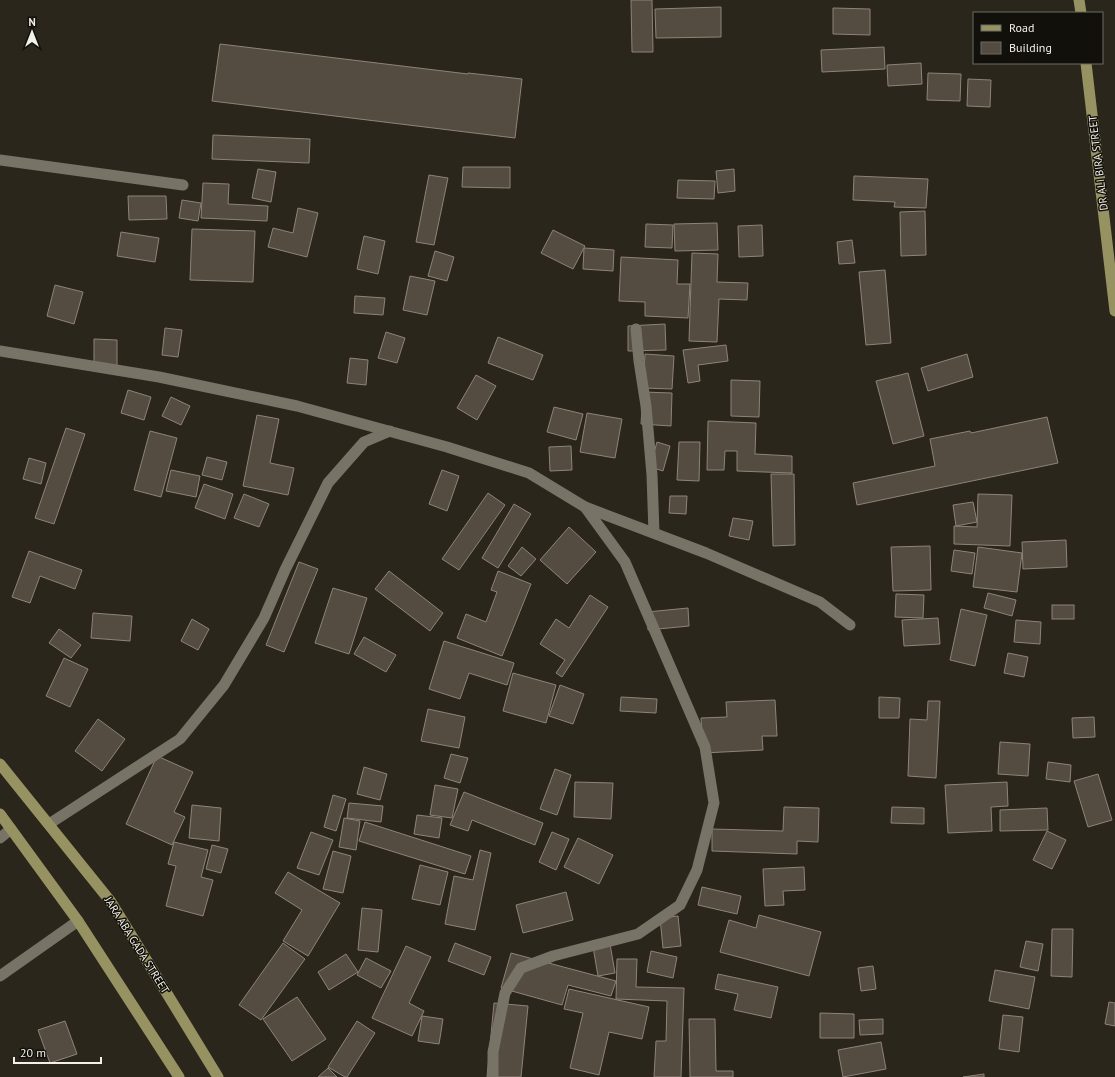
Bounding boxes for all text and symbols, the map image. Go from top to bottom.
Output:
north arrow [12,12,52,52]
legend [973,12,1103,64]
text: N [28,15,36,29]
text: Road [1009,20,1034,35]
text: Building [1009,40,1052,55]
street label: DR ALI BIRA STREET [1085,115,1111,211]
street label: JARA ABA GADA STREET [101,893,173,996]
scale bar [14,1039,101,1065]
text: 20 m [20,1045,46,1060]

